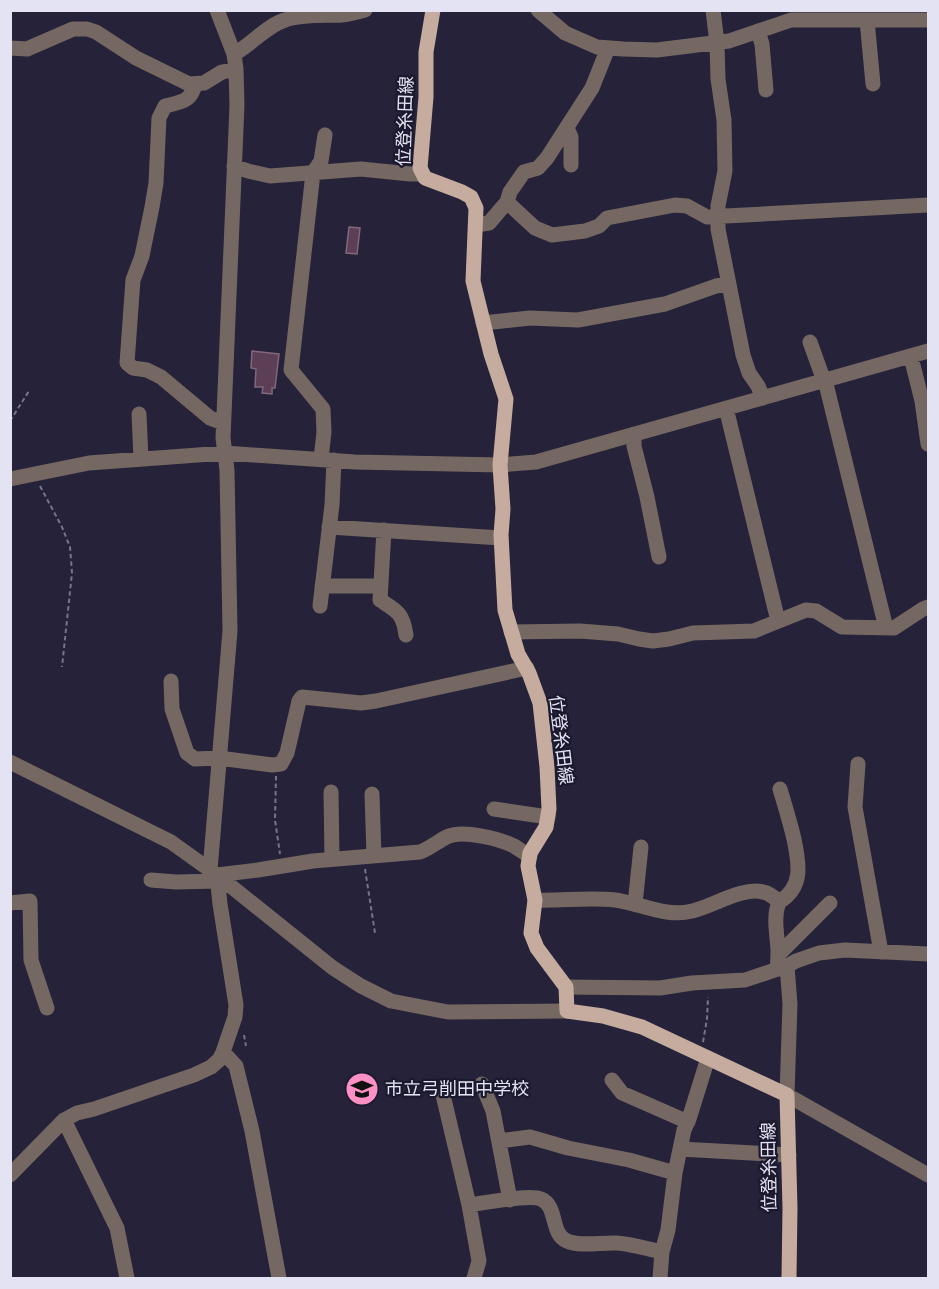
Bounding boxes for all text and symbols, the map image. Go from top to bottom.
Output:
street label: 位登糸田線 [392,76,417,166]
street label: 位登糸田線 [546,694,577,786]
school or university icon: 市立弓削田中学校 [344,1071,380,1107]
place label: 市立弓削田中学校 [385,1078,529,1099]
street label: 位登糸田線 [757,1122,780,1212]

